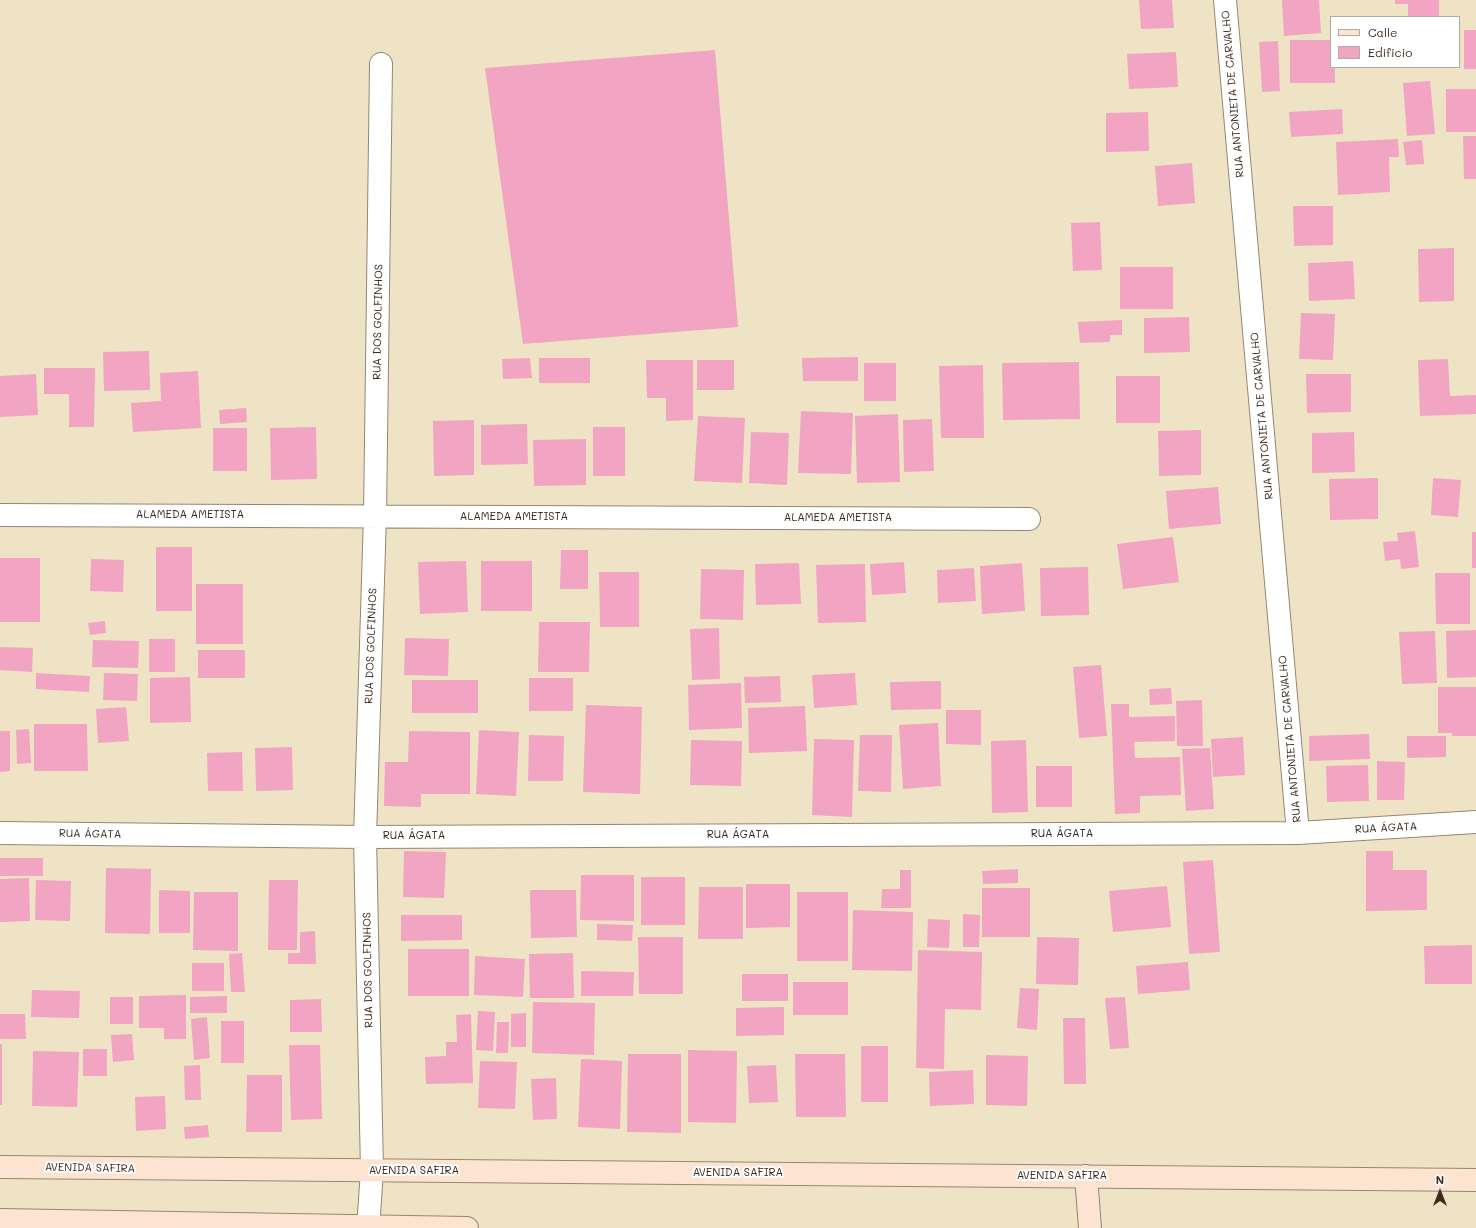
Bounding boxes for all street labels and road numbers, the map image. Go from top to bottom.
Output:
street label: RUA ANTONIETA DE CARVALHO [1219,10,1247,178]
street label: RUA DOS GOLFINHOS [370,264,386,380]
street label: RUA ANTONIETA DE CARVALHO [1248,332,1276,500]
street label: ALAMEDA AMETISTA [136,508,244,522]
street label: ALAMEDA AMETISTA [460,510,568,524]
street label: ALAMEDA AMETISTA [784,511,892,525]
street label: RUA DOS GOLFINHOS [362,588,380,704]
street label: RUA ANTONIETA DE CARVALHO [1276,655,1304,823]
street label: RUA ÁGATA [1354,820,1418,836]
street label: RUA ÁGATA [59,827,121,841]
street label: RUA ÁGATA [1031,827,1093,841]
street label: RUA ÁGATA [707,828,769,842]
street label: RUA ÁGATA [383,829,445,843]
street label: RUA DOS GOLFINHOS [360,912,376,1028]
street label: AVENIDA SAFIRA [45,1161,135,1175]
street label: AVENIDA SAFIRA [369,1164,459,1178]
street label: AVENIDA SAFIRA [693,1166,783,1180]
street label: AVENIDA SAFIRA [1017,1169,1107,1183]

